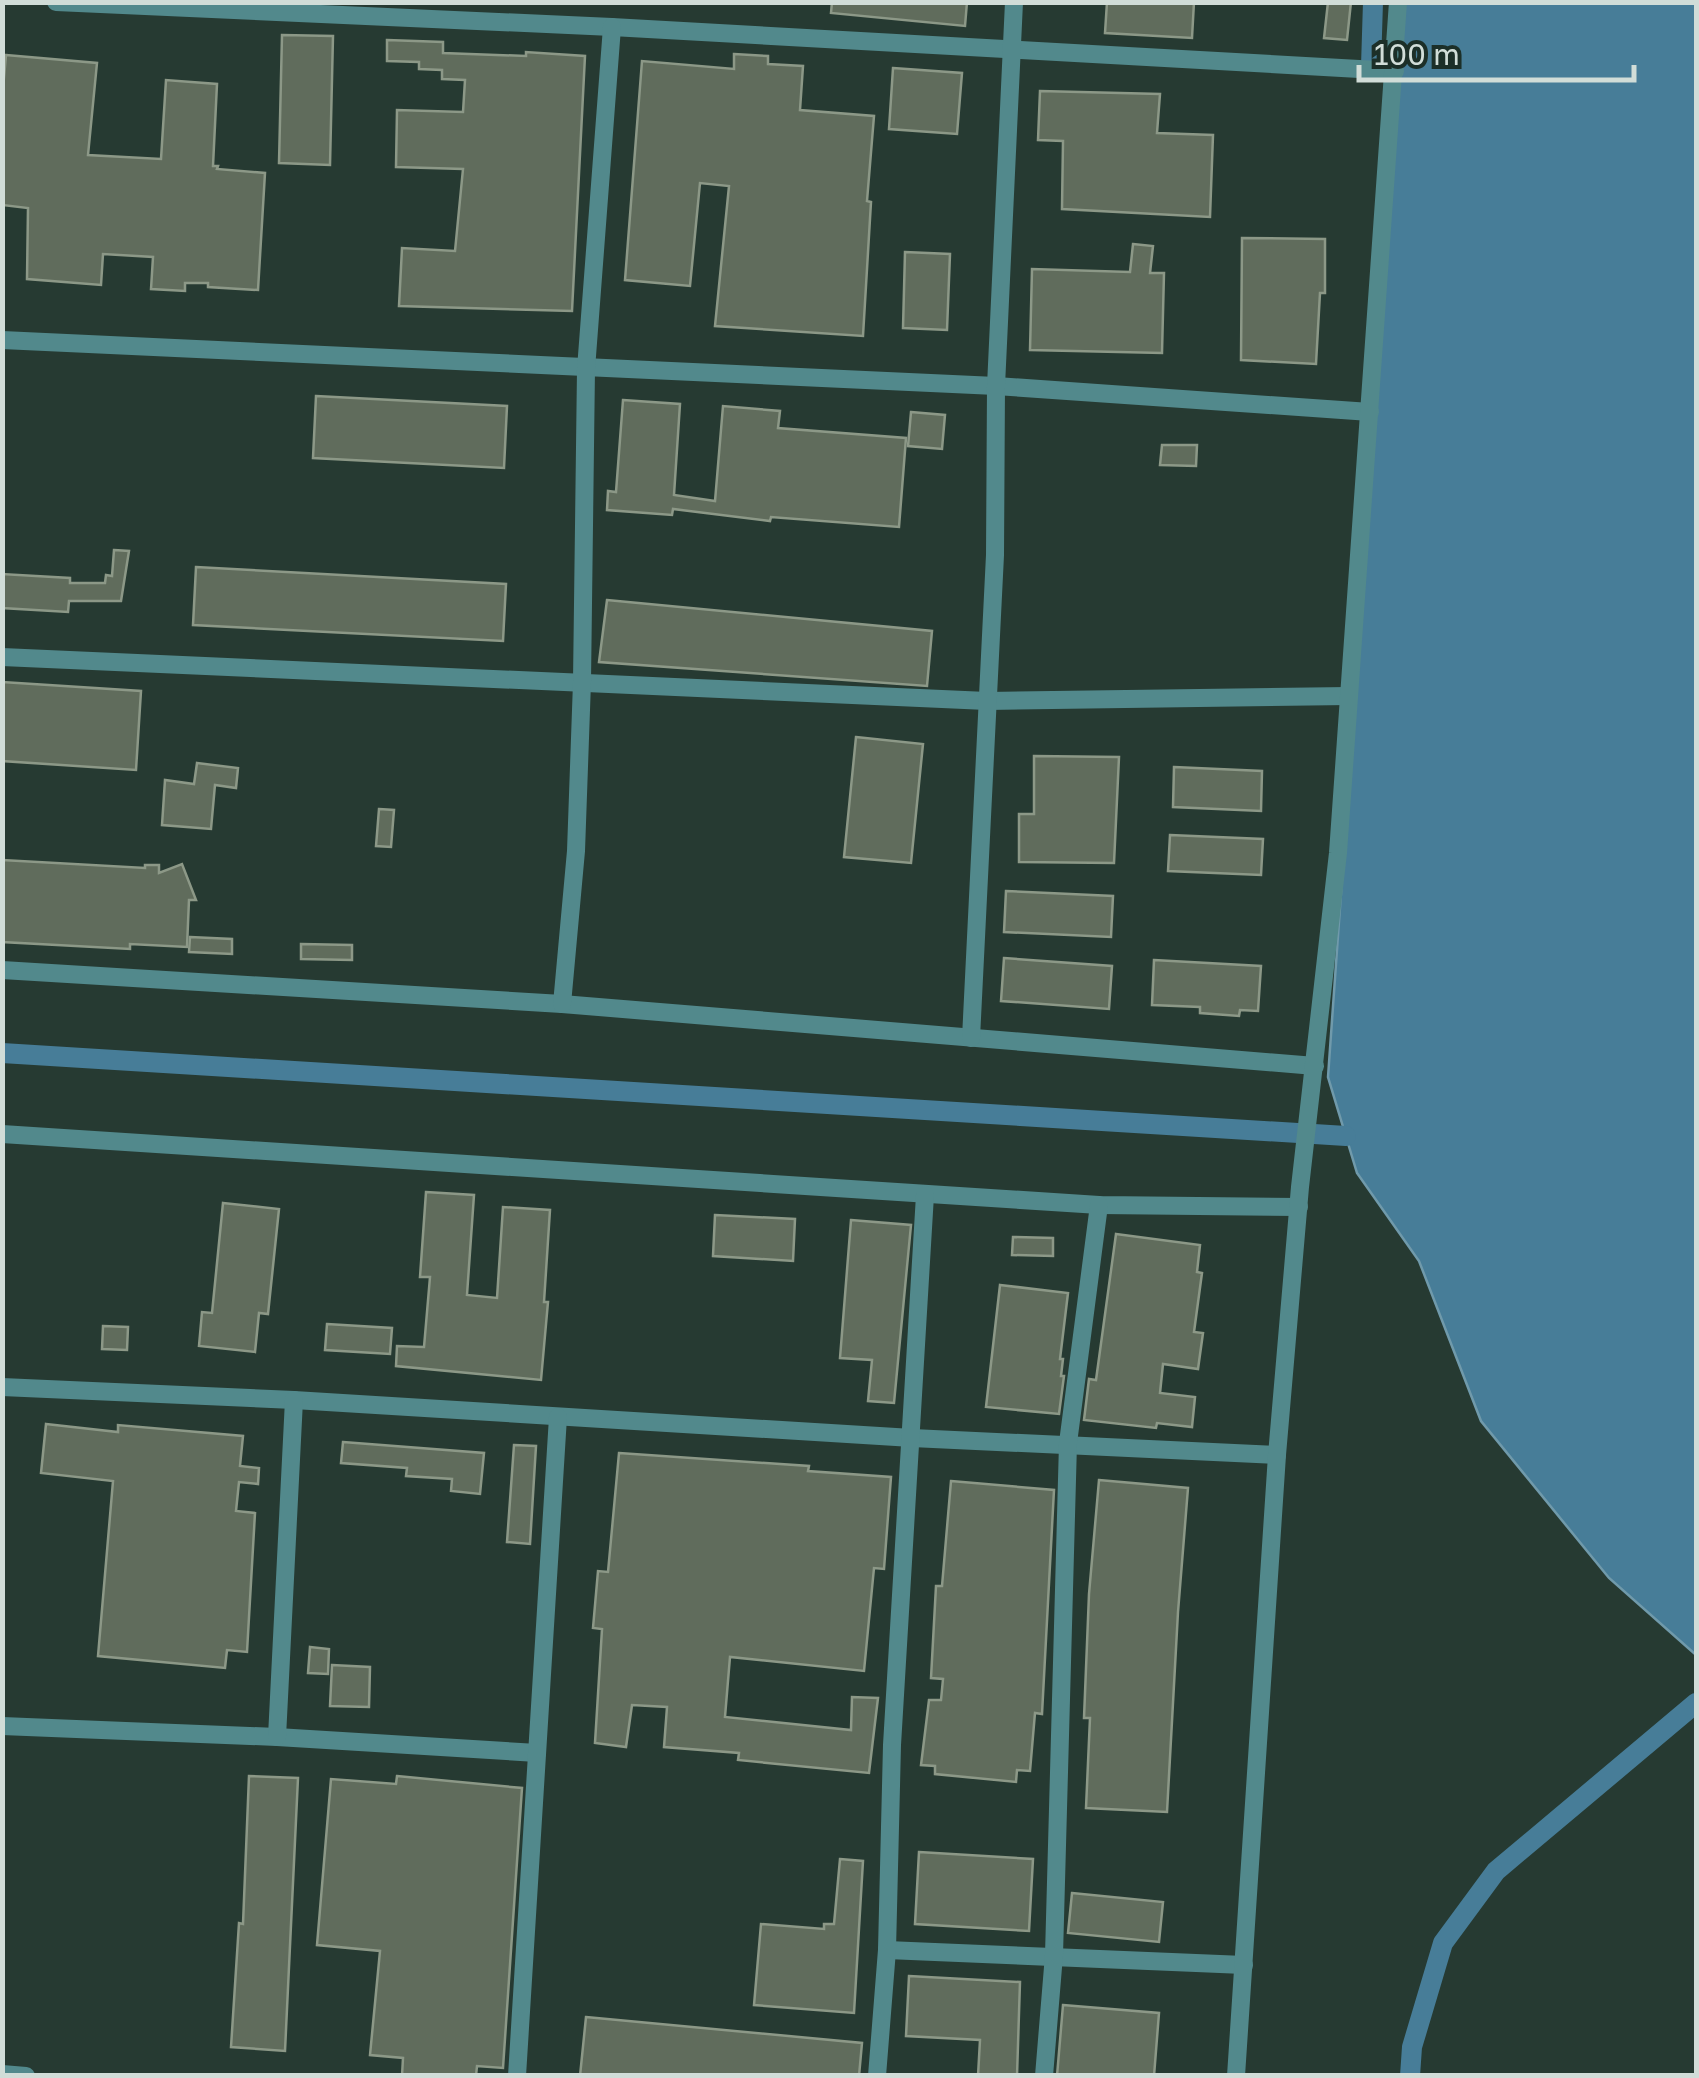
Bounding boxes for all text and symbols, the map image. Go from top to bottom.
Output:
scale bar [1359,20,1634,82]
text: 100 m [1374,36,1460,72]

